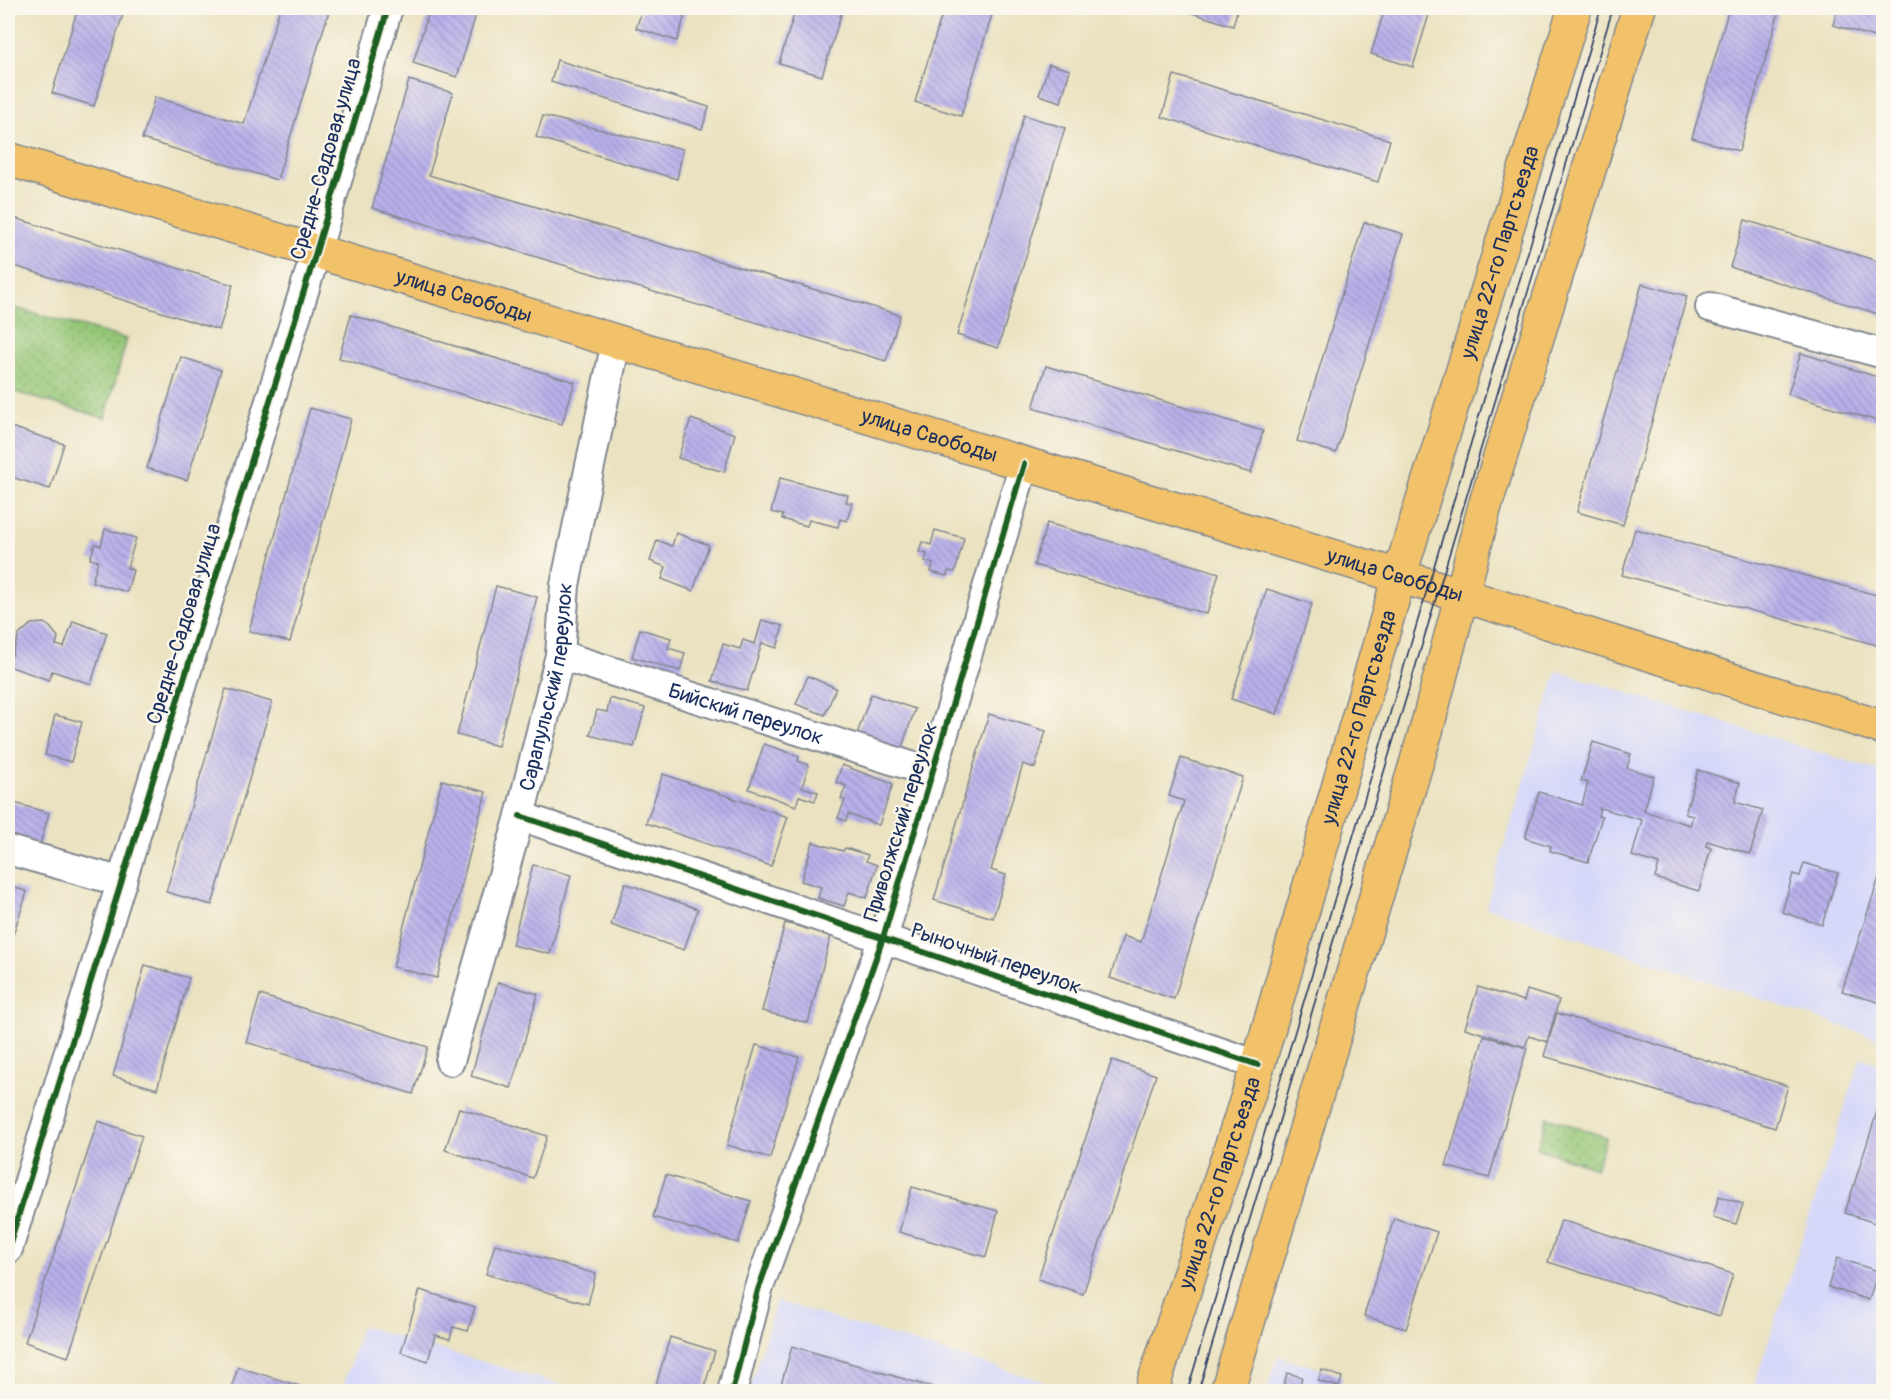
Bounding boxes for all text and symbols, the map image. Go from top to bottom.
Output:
street label: Средне-Садовая улица [284,55,368,263]
street label: улица 22-го Партсъезда [1454,142,1545,363]
street label: улица Свободы [392,262,535,329]
street label: улица Свободы [857,402,1001,468]
street label: Средне-Садовая улица [141,520,227,728]
street label: улица Свободы [1323,541,1466,608]
street label: Сарапульский переулок [513,582,579,794]
street label: улица 22-го Партсъезда [1314,607,1402,828]
street label: Бийский переулок [665,677,827,751]
street label: Приволжский переулок [858,719,944,925]
street label: Рыночный переулок [907,917,1085,1001]
street label: улица 22-го Партсъезда [1172,1073,1267,1293]

